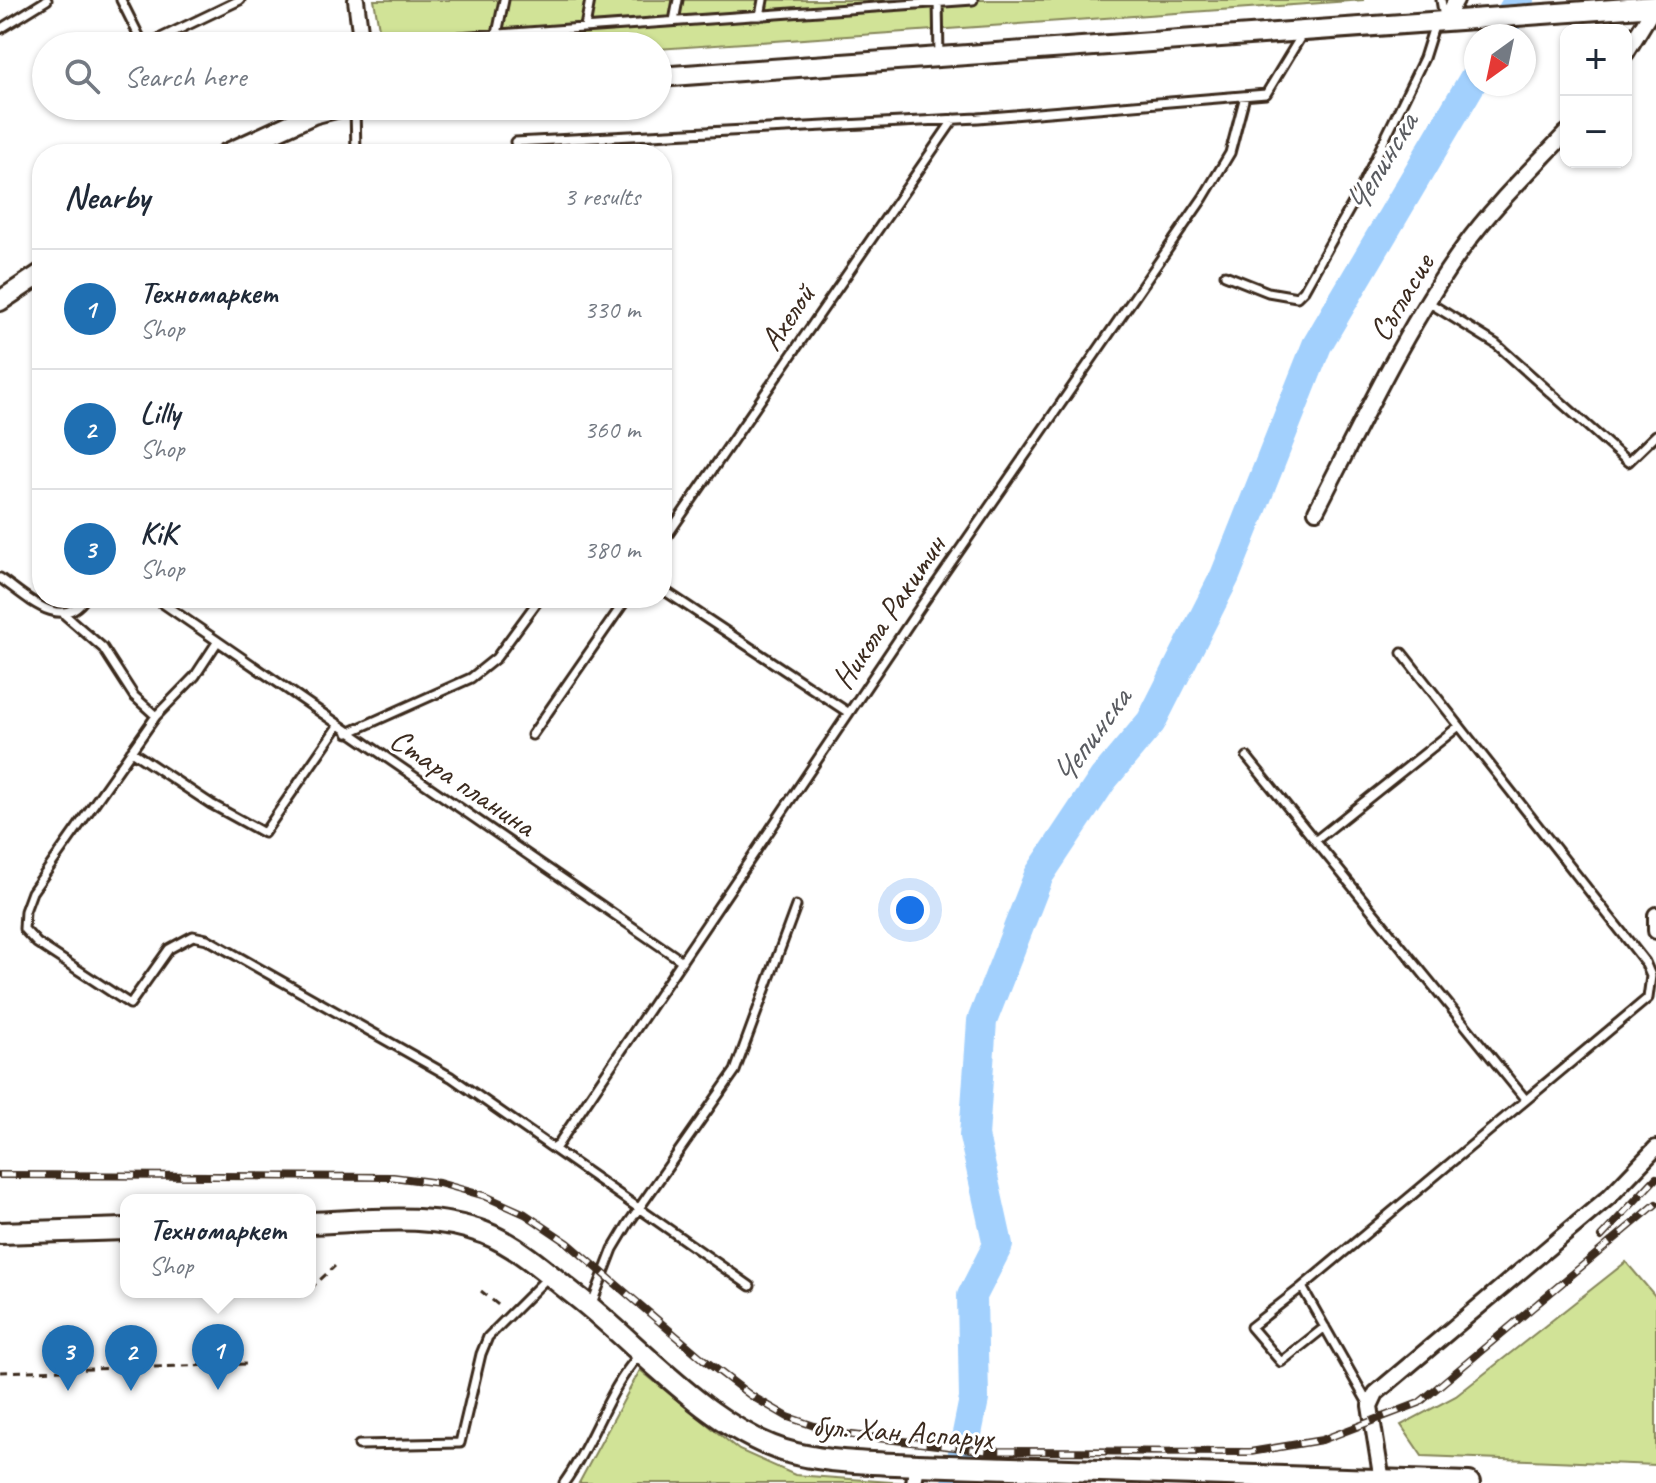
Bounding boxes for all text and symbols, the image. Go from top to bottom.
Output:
north arrow [1464,24,1536,96]
map controls [1560,24,1632,168]
button: + [1560,24,1632,96]
search box [32,32,672,120]
icon: search [60,54,104,98]
text: Search here [124,57,246,95]
button: − [1560,96,1632,168]
water label: Чепинска [1334,102,1429,221]
text: Nearby [64,175,150,218]
text: 3 results [564,180,640,213]
street label: Съгласие [1359,244,1445,348]
text: Техномаркет [140,274,278,312]
street label: Ахелой [750,275,825,358]
text: 1 [84,293,96,326]
text: 330 m [584,293,640,326]
text: Shop [140,312,184,345]
text: Lilly [140,394,180,432]
text: 2 [84,413,96,446]
text: 360 m [584,413,640,446]
text: Shop [140,432,184,465]
text: KiK [140,514,177,552]
street label: Никола Ракитин [822,526,956,697]
text: 3 [84,533,96,566]
text: 380 m [584,533,640,566]
text: Shop [140,552,184,585]
water label: Чепинска [1041,676,1142,793]
street label: Стара планина [382,719,545,847]
your location [890,890,930,930]
popup [120,1194,316,1298]
text: Техномаркет [149,1211,287,1249]
text: Shop [149,1249,193,1282]
pin: 1 [192,1324,244,1390]
pin: 3 [42,1325,94,1391]
pin: 2 [105,1325,157,1391]
street label: бул. Хан Аспарух [811,1405,998,1458]

